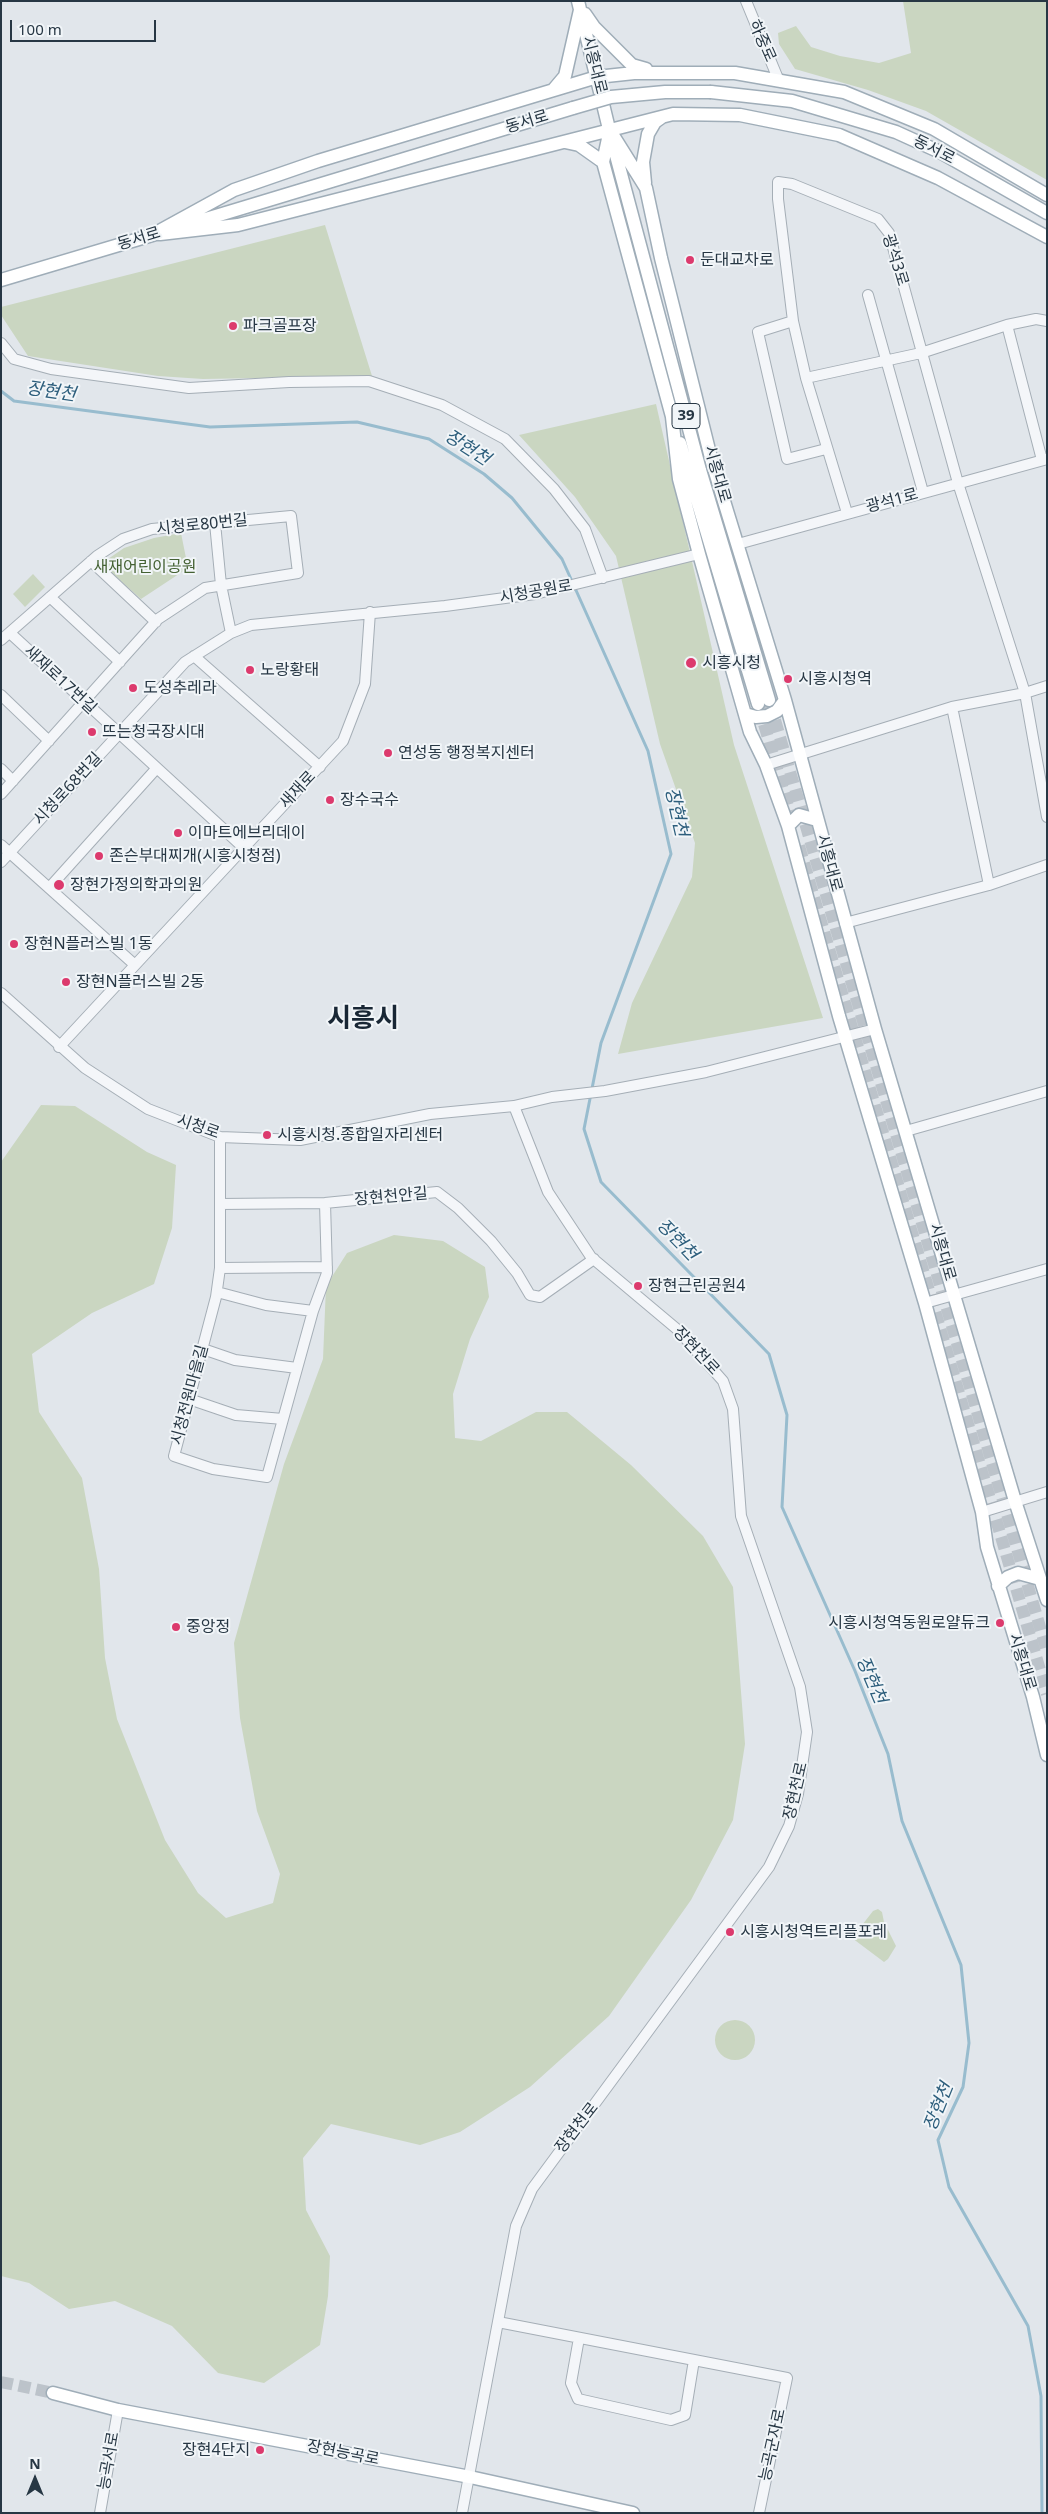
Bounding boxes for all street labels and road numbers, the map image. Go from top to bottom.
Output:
street label: 하중로 [744,17,780,65]
street label: 시흥대로 [578,34,610,96]
street label: 동서로 [503,106,551,138]
street label: 동서로 [910,131,958,169]
street label: 동서로 [115,223,163,255]
street label: 광석3로 [878,232,912,288]
road number: 39 [672,404,700,428]
street label: 시흥대로 [700,443,734,505]
street label: 광석1로 [864,485,920,517]
street label: 시청로80번길 [155,511,249,539]
street label: 시청공원로 [498,576,574,608]
street label: 새재로17번길 [20,642,100,718]
street label: 시청로68번길 [30,749,106,829]
street label: 새재로 [276,767,320,813]
street label: 시흥대로 [812,832,846,894]
street label: 시청로 [174,1111,222,1143]
street label: 장현천안길 [354,1184,428,1210]
street label: 시흥대로 [925,1221,959,1283]
street label: 장현천로 [669,1323,723,1379]
street label: 시청전원마을길 [167,1343,213,1447]
street label: 시흥대로 [1004,1631,1040,1693]
street label: 장현천로 [780,1760,812,1822]
street label: 장현천로 [551,2099,603,2157]
street label: 능곡군자로 [756,2407,790,2483]
street label: 능곡서로 [94,2430,124,2492]
street label: 장현능곡로 [305,2437,381,2469]

